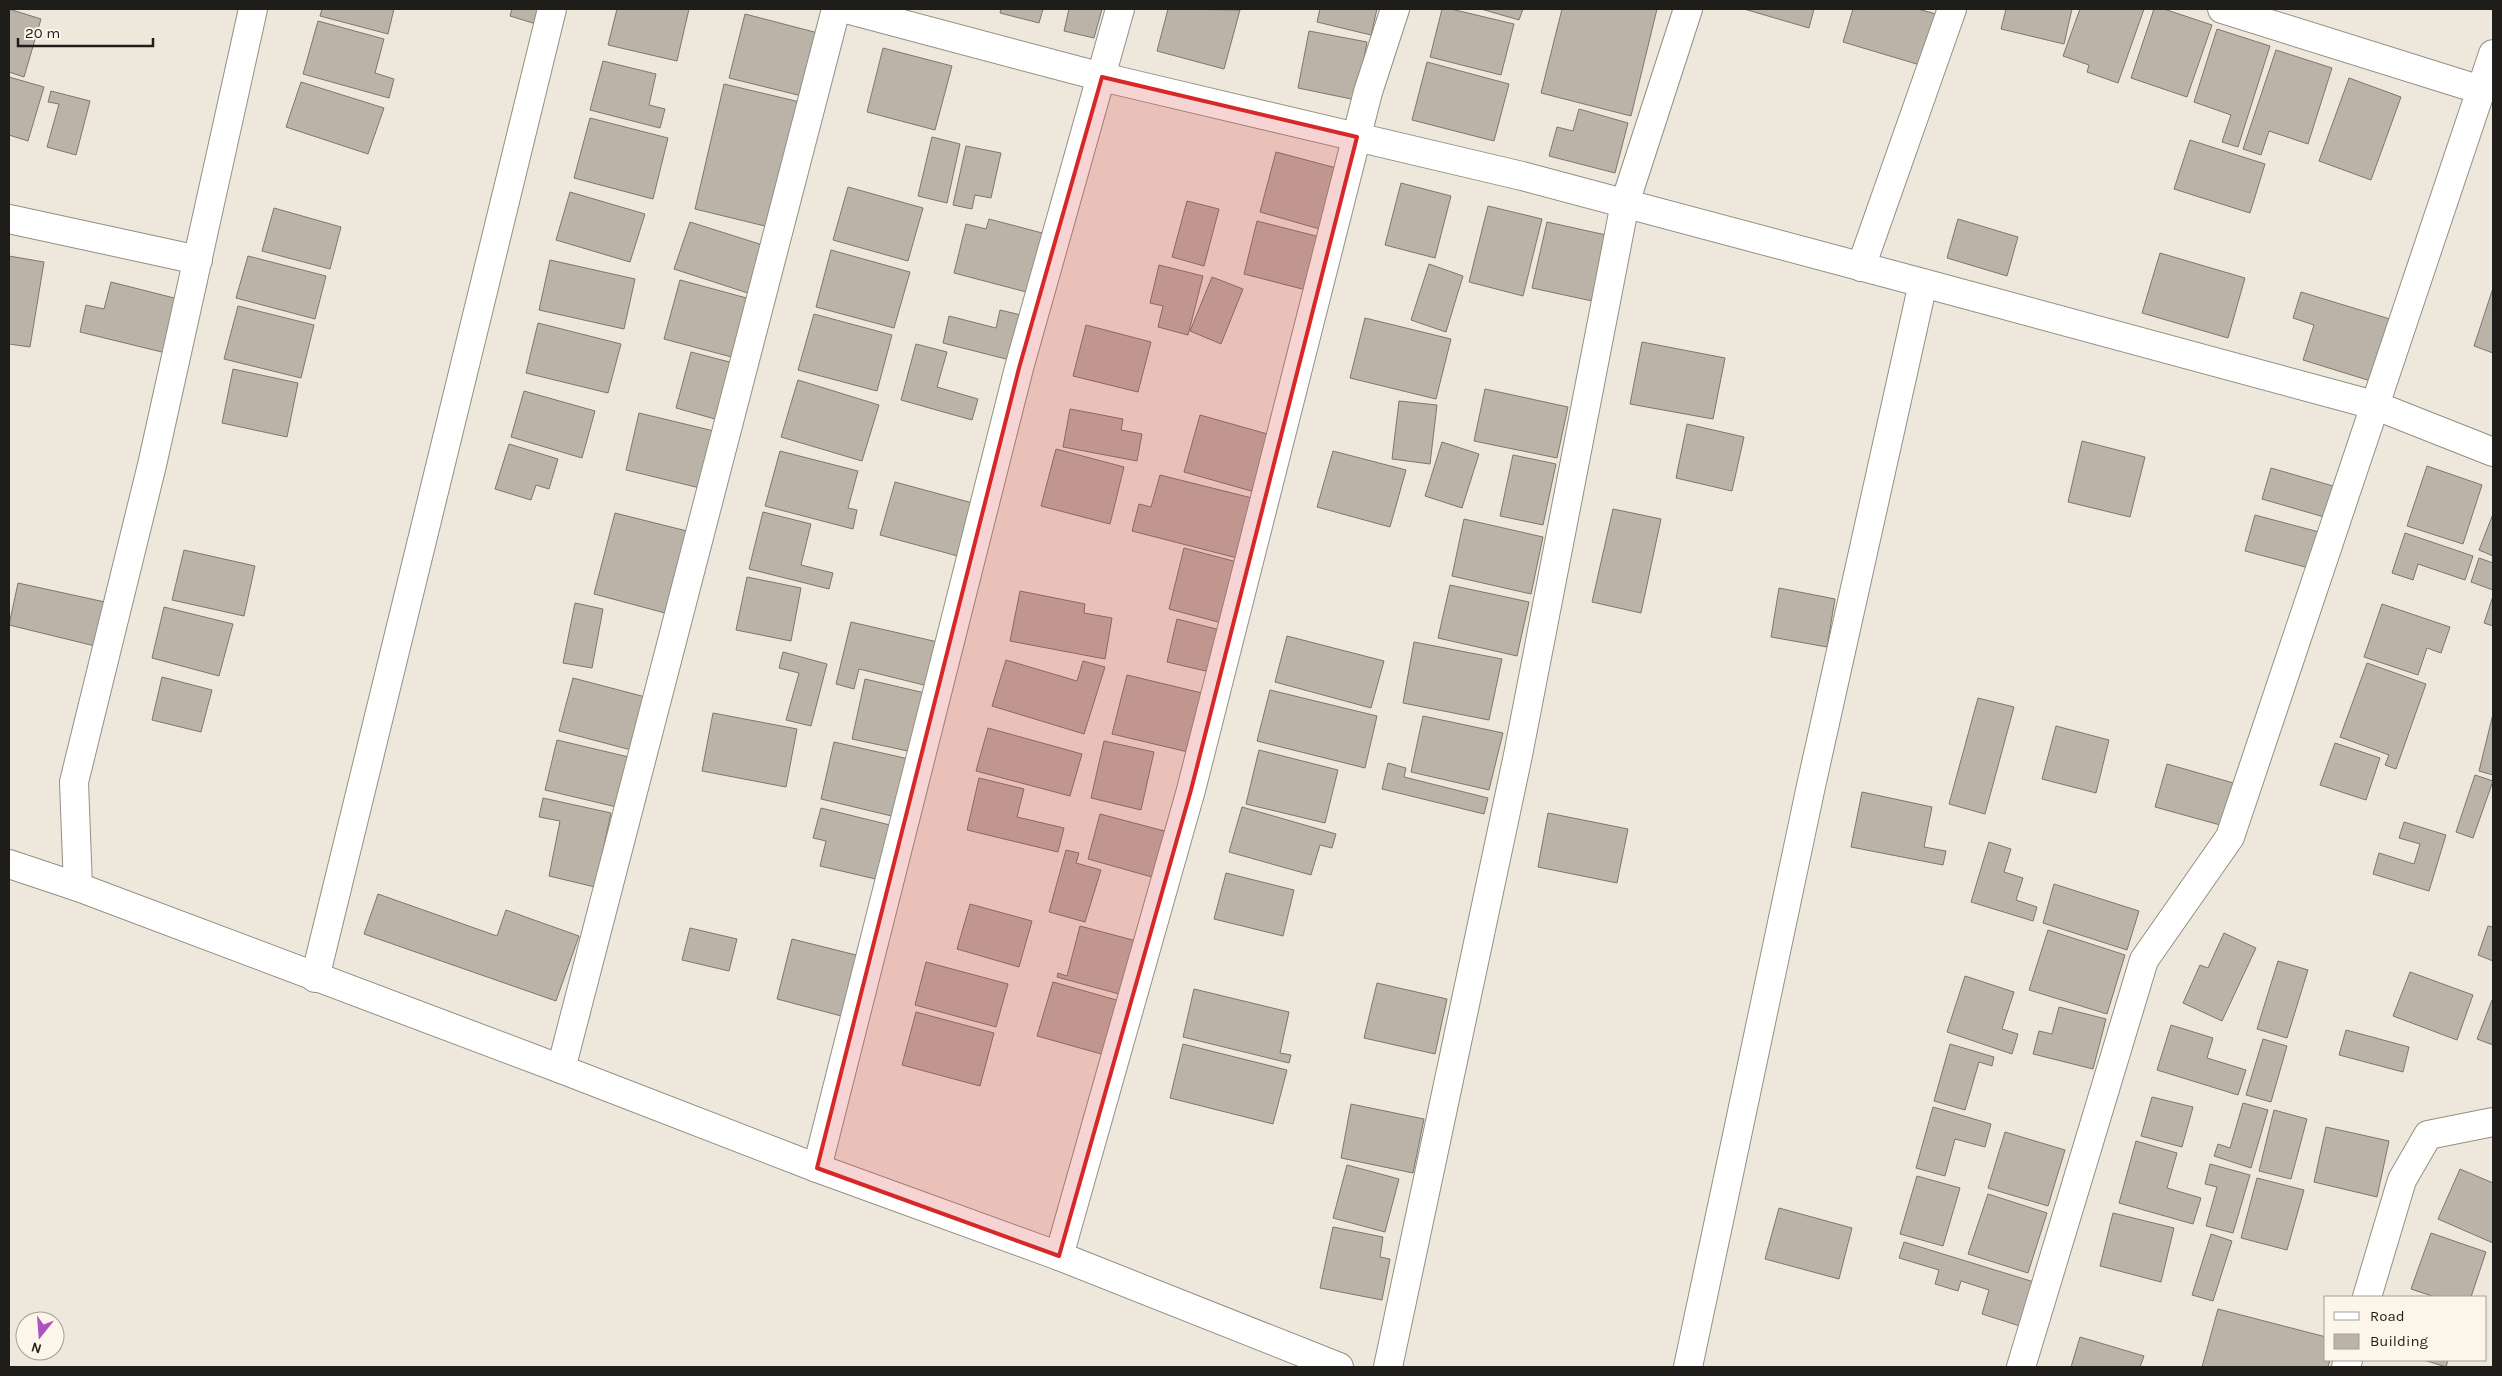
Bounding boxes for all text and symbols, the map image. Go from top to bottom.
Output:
scale bar [18,15,152,47]
text: 20 m [25,24,60,42]
legend [2324,1296,2487,1361]
text: Road [2370,1307,2405,1325]
north arrow [15,1311,65,1361]
text: Building [2370,1332,2428,1350]
text: N [29,1338,44,1358]

